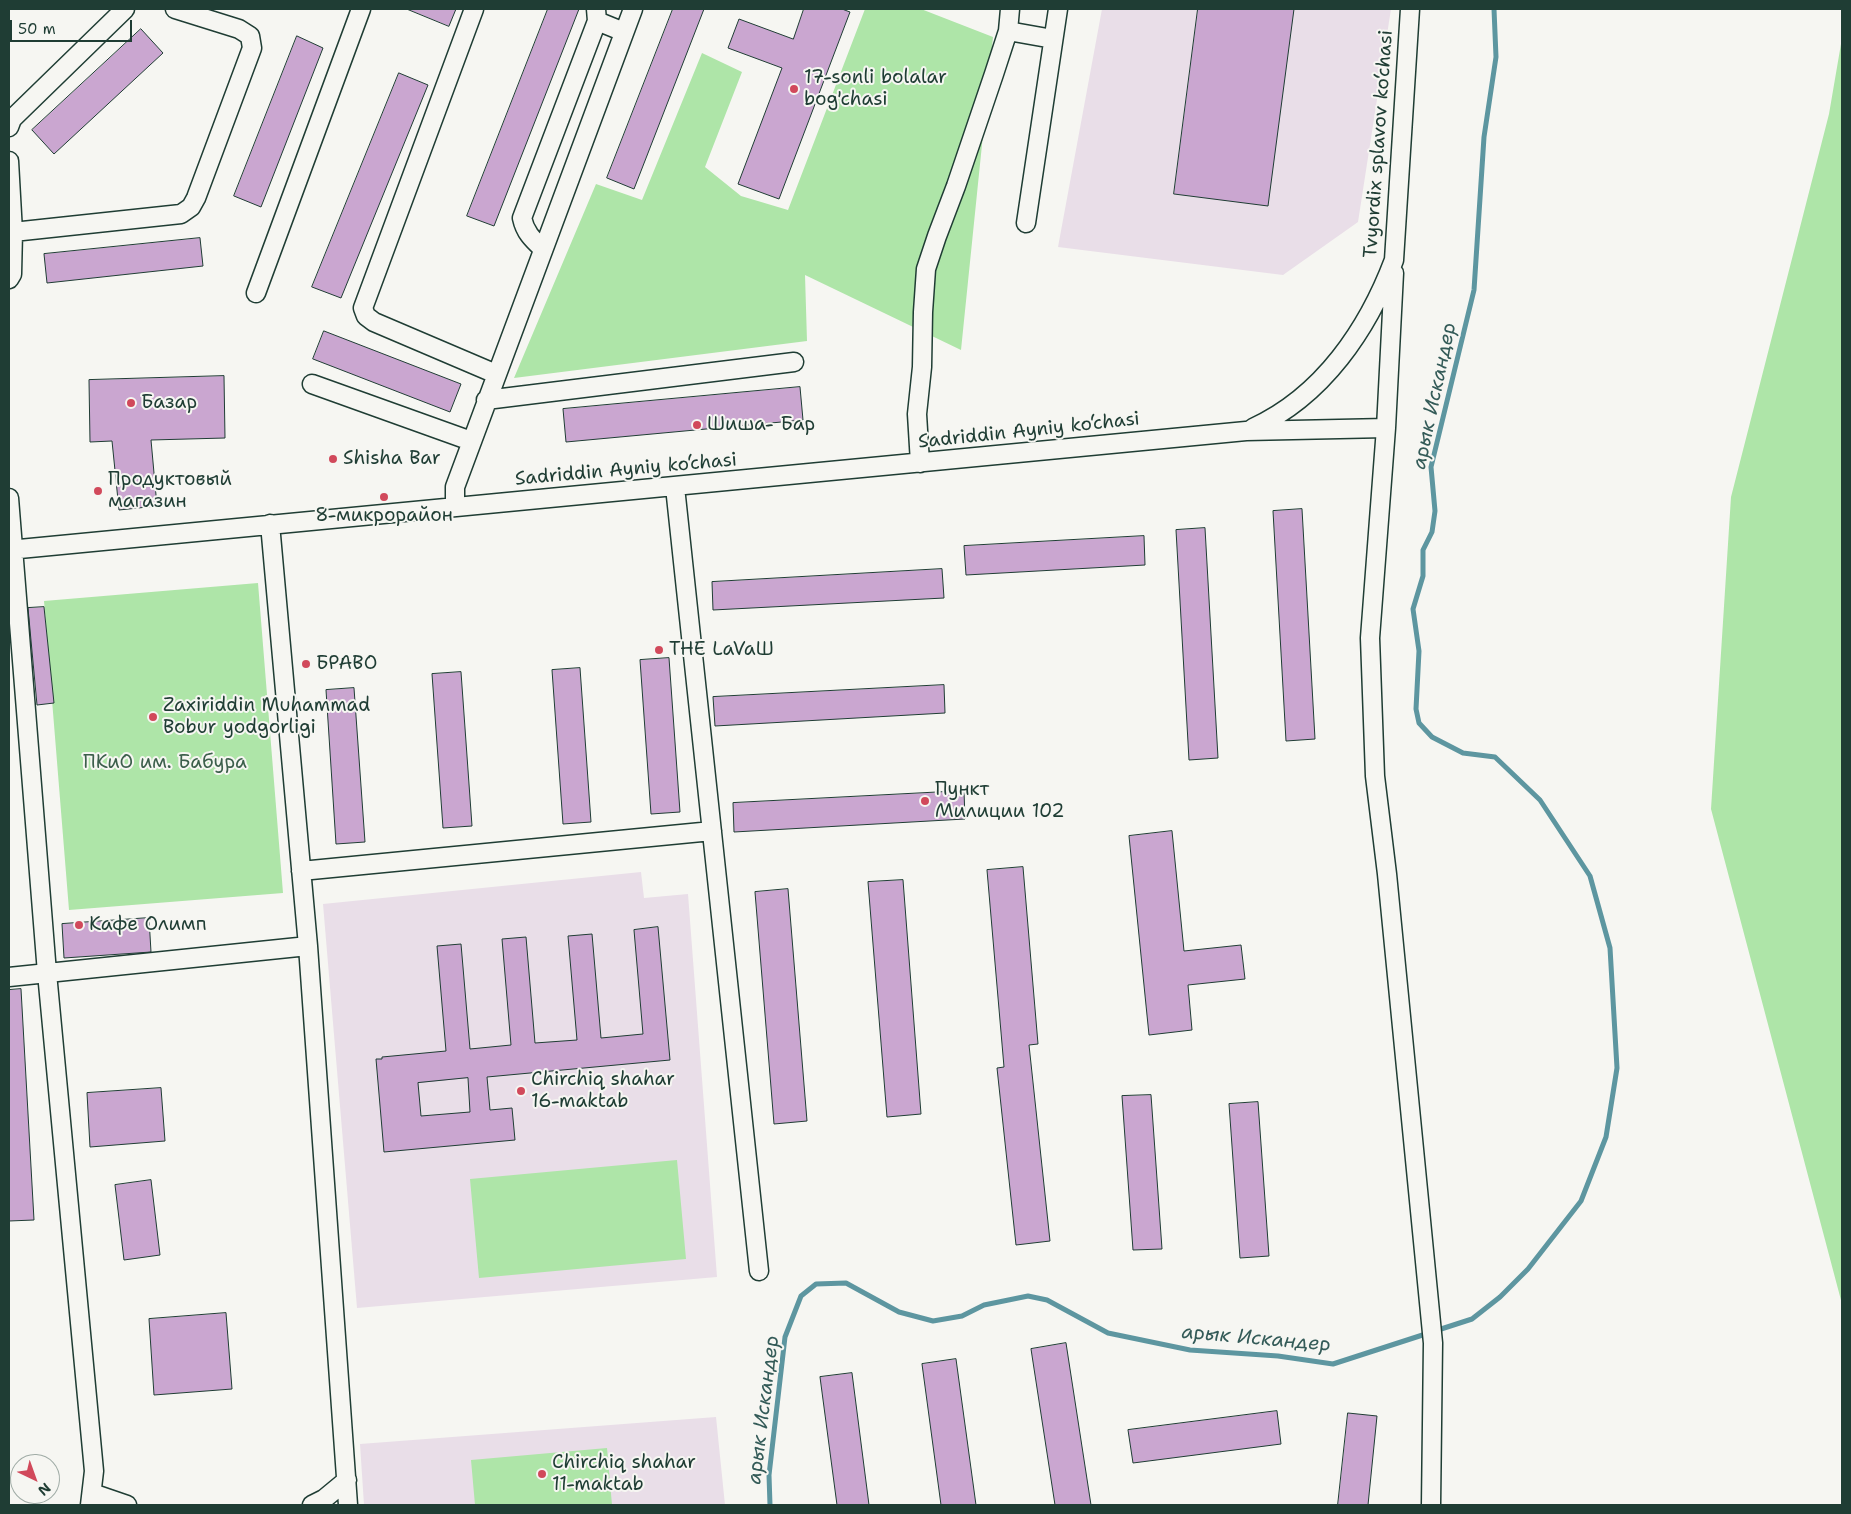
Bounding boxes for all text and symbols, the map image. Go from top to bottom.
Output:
scale bar [12,10,135,42]
text: 50 m [18,19,56,39]
street label: Tvyordix splavov ko‘chasi [1360,29,1398,259]
place label: 17-sonli bolalar bog'chasi [804,67,947,111]
marker: 17-sonli bolalar bog'chasi [788,83,800,95]
water label: арык Искандер [1408,320,1462,472]
place label: Базар [141,392,197,414]
marker: Базар [125,397,137,409]
street label: Sadriddin Ayniy ko‘chasi [917,408,1141,454]
place label: Шиша- Бар [707,414,815,436]
marker: Шиша- Бар [691,419,703,431]
place label: Shisha Bar [343,448,441,470]
street label: Sadriddin Ayniy ko‘chasi [514,449,738,491]
marker: Shisha Bar [327,453,339,465]
place label: Продуктовый магазин [108,469,232,513]
marker: Продуктовый магазин [92,485,104,497]
marker: 8-микрорайон [378,491,390,503]
place label: 8-микрорайон [315,505,453,527]
place label: THE LaVaШ [669,639,774,661]
marker: THE LaVaШ [653,644,665,656]
place label: БРАВО [316,653,377,675]
marker: БРАВО [300,658,312,670]
place label: Zaxiriddin Muhammad Bobur yodgorligi [163,695,370,739]
marker: Zaxiriddin Muhammad Bobur yodgorligi [147,711,159,723]
park label: ПКиО им. Бабура [83,752,247,774]
place label: Пункт Милиции 102 [935,779,1065,823]
marker: Пункт Милиции 102 [919,795,931,807]
place label: Кафе Олимп [89,914,207,936]
marker: Кафе Олимп [73,919,85,931]
place label: Chirchiq shahar 16-maktab [531,1069,675,1113]
marker: Chirchiq shahar 16-maktab [515,1085,527,1097]
water label: арык Искандер [1180,1321,1332,1357]
water label: арык Искандер [743,1334,785,1486]
place label: Chirchiq shahar 11-maktab [552,1452,696,1496]
north arrow [10,1454,60,1504]
marker: Chirchiq shahar 11-maktab [536,1468,548,1480]
text: N [34,1479,55,1500]

